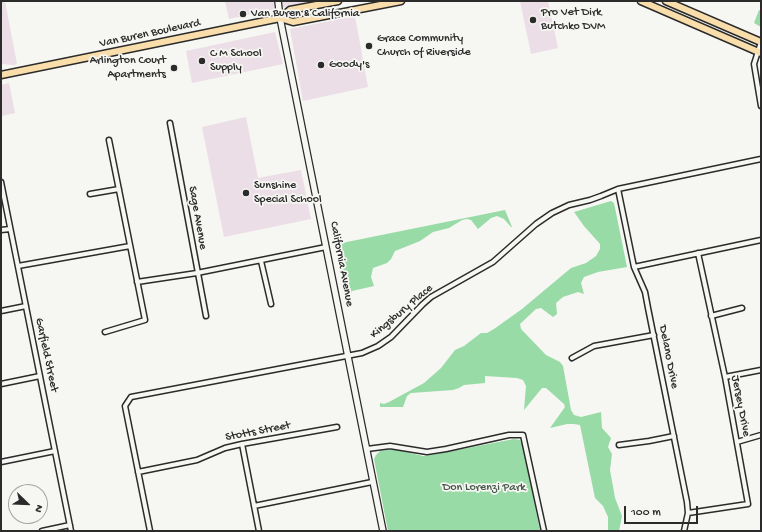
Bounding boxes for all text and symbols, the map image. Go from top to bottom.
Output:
place label: Pro Vet Dirk Butchko DVM [541,6,605,34]
place label: Van Buren & California [251,7,360,21]
marker: Van Buren & California [238,9,248,19]
marker: Pro Vet Dirk Butchko DVM [528,15,538,25]
street label: Van Buren Boulevard [98,16,202,52]
place label: Grace Community Church of Riverside [377,32,471,60]
marker: Grace Community Church of Riverside [364,41,374,51]
place label: C M School Supply [210,47,262,75]
place label: Arlington Court Apartments [90,54,166,82]
marker: C M School Supply [197,56,207,66]
place label: Goody's [329,58,369,72]
marker: Goody's [316,60,326,70]
marker: Arlington Court Apartments [169,63,179,73]
place label: Sunshine Special School [254,179,322,207]
street label: Sage Avenue [184,185,210,251]
marker: Sunshine Special School [241,188,251,198]
street label: California Avenue [326,220,356,308]
street label: Kingsbury Place [368,282,436,342]
street label: Garfield Street [31,317,61,393]
street label: Delano Drive [655,324,681,390]
street label: Jersey Drive [727,374,753,438]
street label: Stotts Street [224,419,292,445]
park label: Don Lorenzi Park [443,481,525,495]
north arrow [8,484,48,524]
scale bar [626,498,700,524]
text: N [31,503,45,514]
text: 100 m [631,506,661,520]

